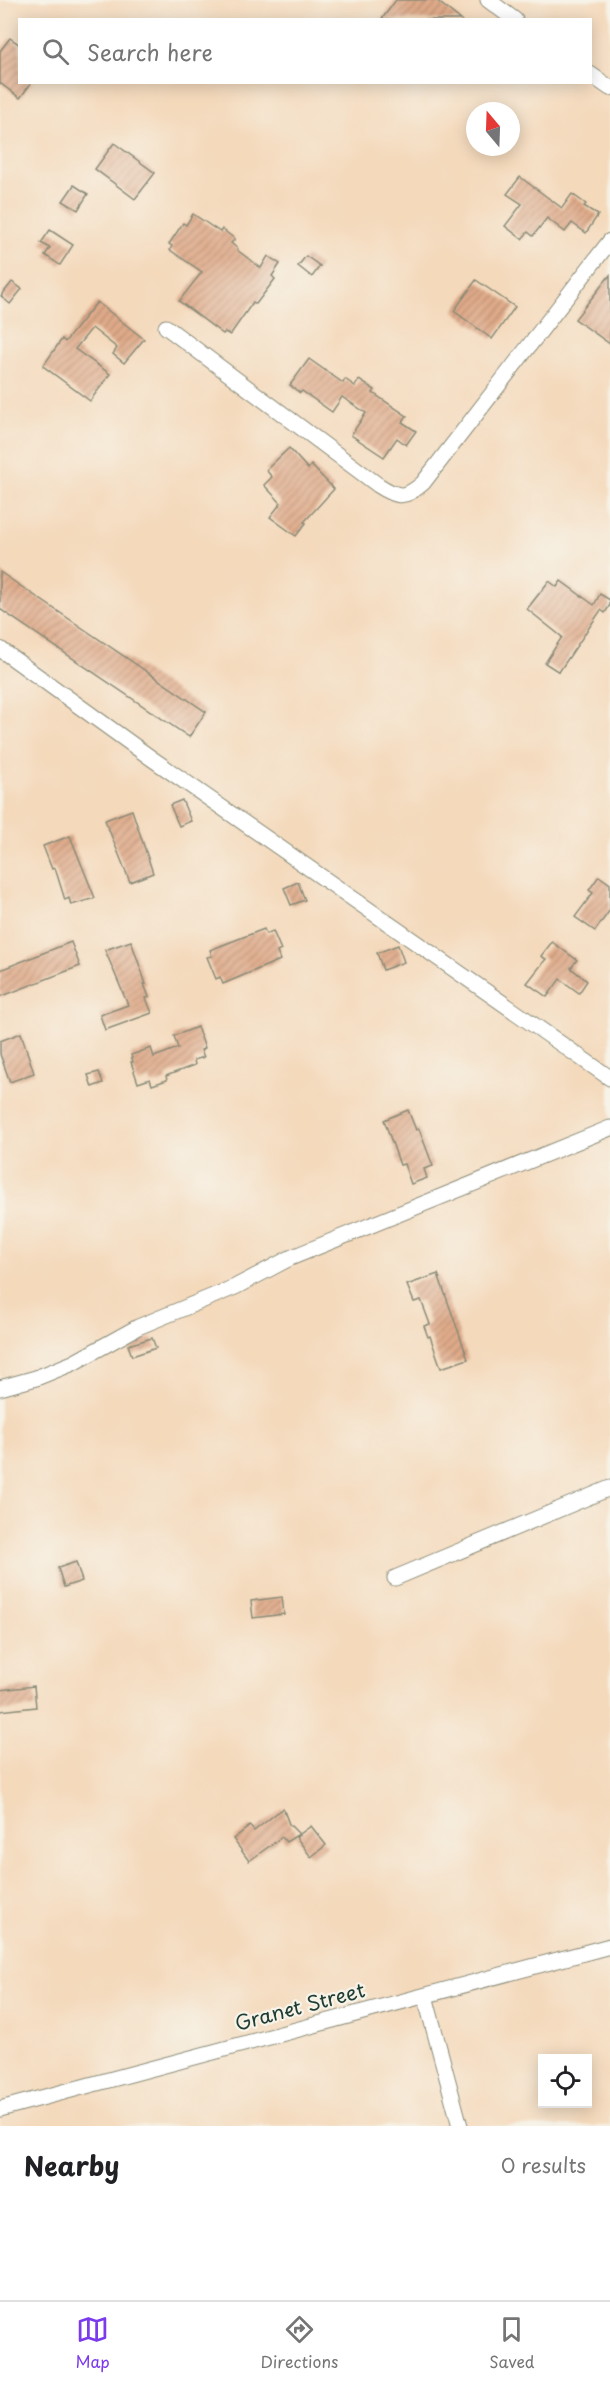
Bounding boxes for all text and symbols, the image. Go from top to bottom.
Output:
search box [18,18,592,84]
icon: search [39,35,72,68]
text: Search here [87,35,213,68]
north arrow [466,102,520,156]
street label: Granet Street [231,1974,368,2038]
map controls [538,2054,592,2108]
button: locate [538,2054,592,2108]
text: Nearby [24,2146,119,2185]
text: 0 results [501,2150,586,2180]
tab: Map [75,2313,110,2373]
tab: Directions [260,2313,338,2373]
tab: Saved [489,2313,535,2373]

